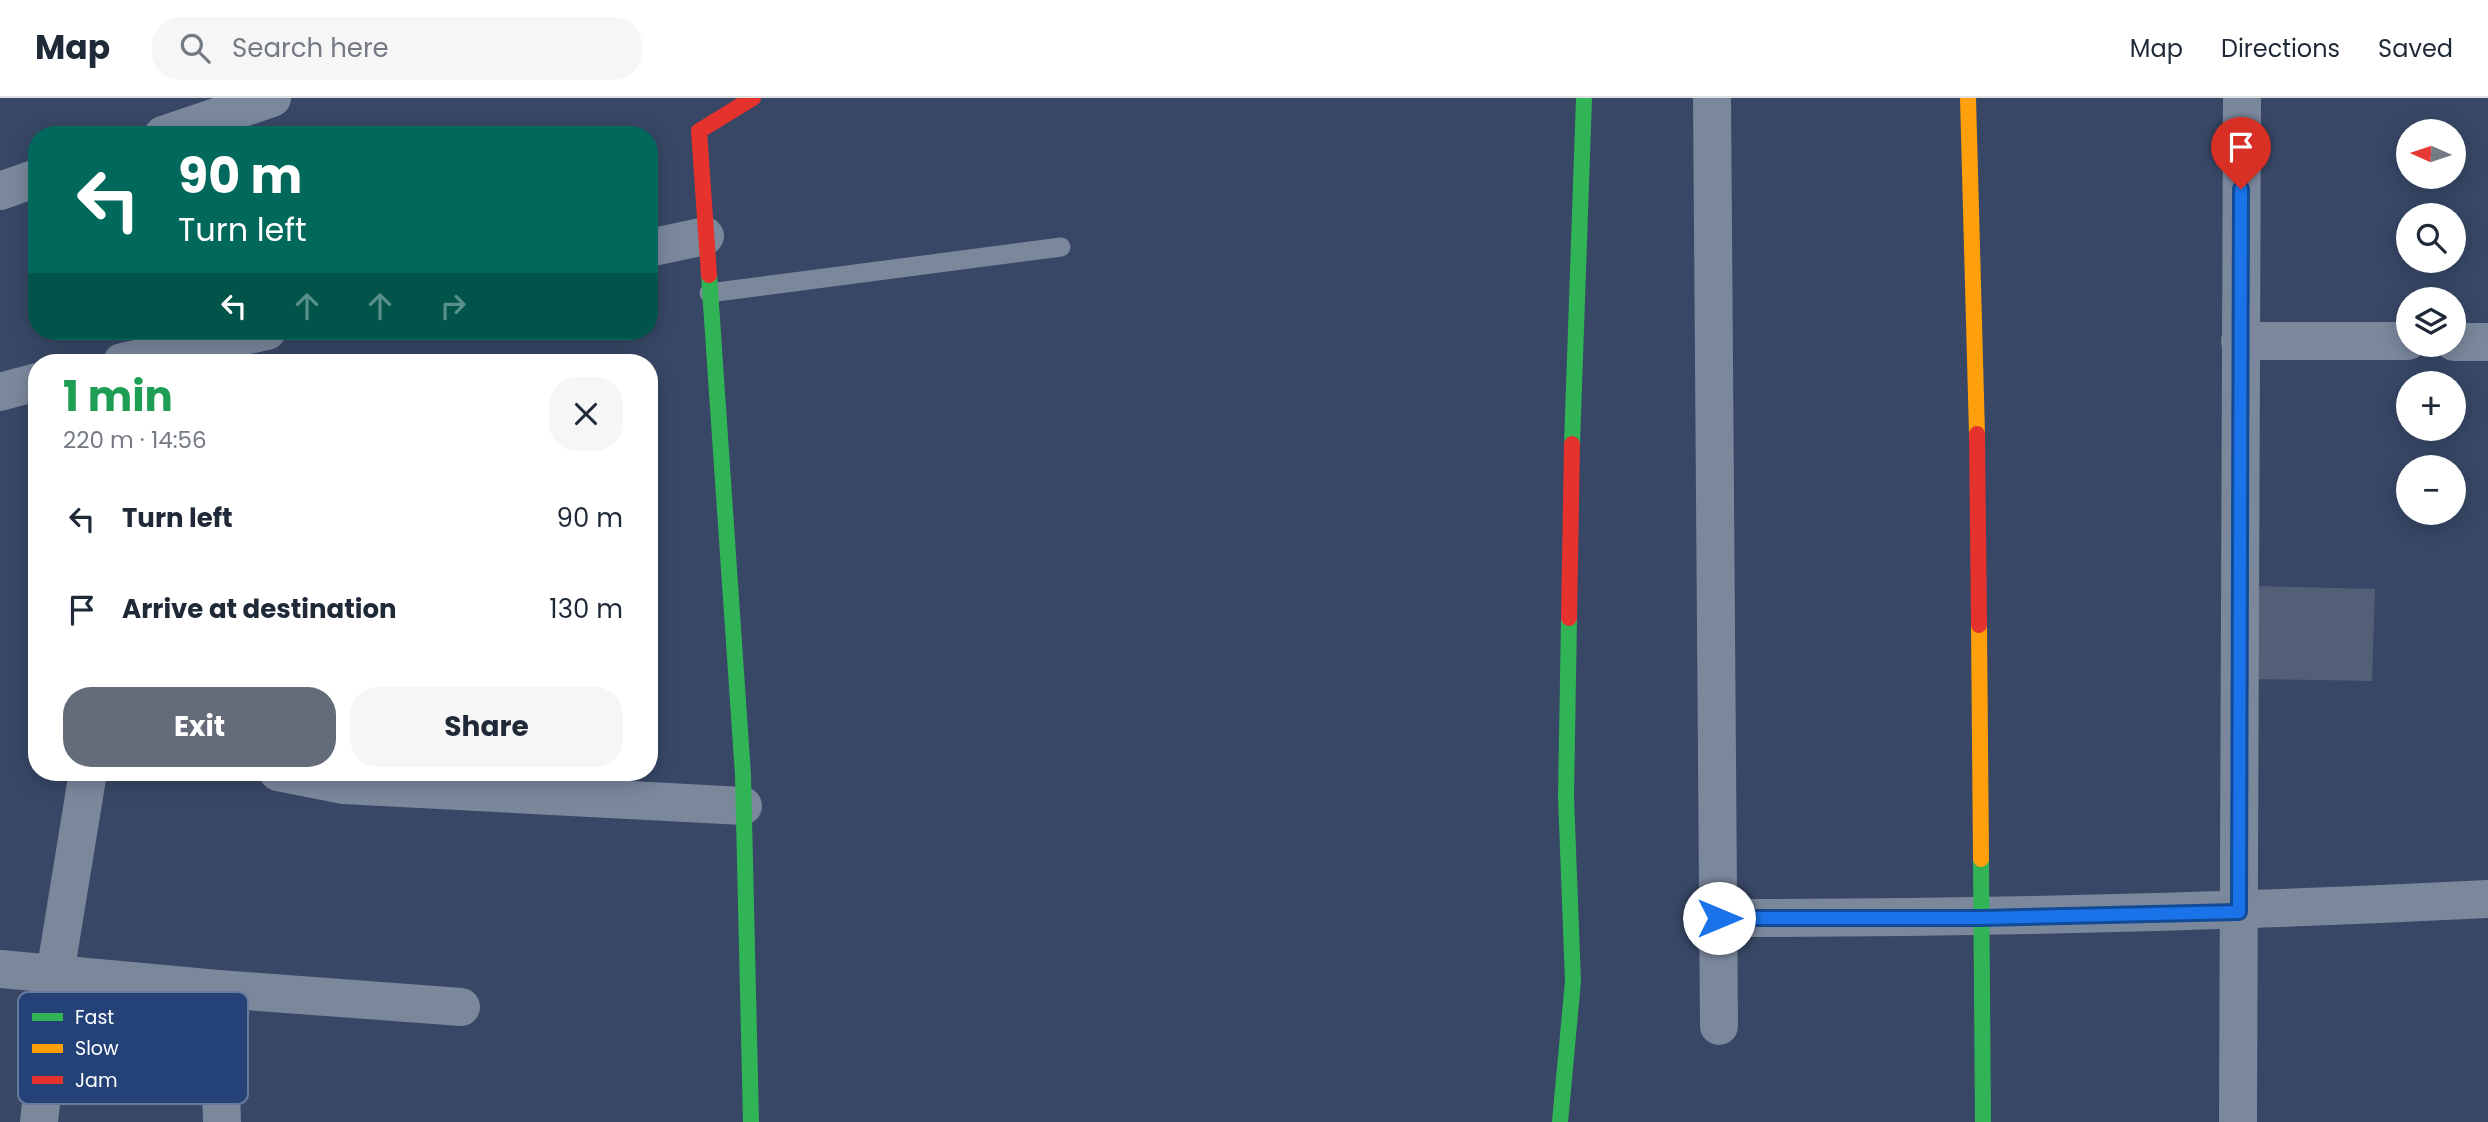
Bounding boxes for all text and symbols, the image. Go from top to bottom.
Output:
search box [152,17,642,80]
text: Map [35,24,110,71]
icon: search [176,29,214,67]
text: Search here [232,30,389,66]
text: Map [2130,32,2183,65]
text: Directions [2221,32,2340,65]
text: Saved [2378,32,2453,65]
pin [2211,117,2271,189]
north arrow [2396,119,2466,189]
map controls [2396,119,2466,525]
icon: arrive [2222,128,2260,166]
text: 90 m [178,142,302,210]
icon: left [63,154,154,245]
button: search [2396,203,2466,273]
text: Turn left [178,207,307,252]
icon: left [215,287,253,325]
icon: ahead [288,287,326,325]
icon: ahead [361,287,399,325]
icon: right [434,287,472,325]
button: layers [2396,287,2466,357]
text: 1 min [63,367,173,426]
button: + [2396,371,2466,441]
button: close [549,377,623,451]
text: 220 m · 14:56 [63,424,207,456]
button: − [2396,455,2466,525]
icon: left [63,500,101,538]
text: Turn left [122,500,233,536]
text: 90 m [557,500,623,536]
icon: arrive [63,591,101,629]
text: Arrive at destination [122,591,397,627]
text: 130 m [549,591,623,627]
button: Exit [63,687,336,767]
button: Share [350,687,623,767]
position arrow [1682,881,1756,955]
legend [18,992,248,1104]
text: Fast [75,1004,114,1031]
text: Slow [75,1035,119,1062]
text: Jam [75,1067,117,1094]

